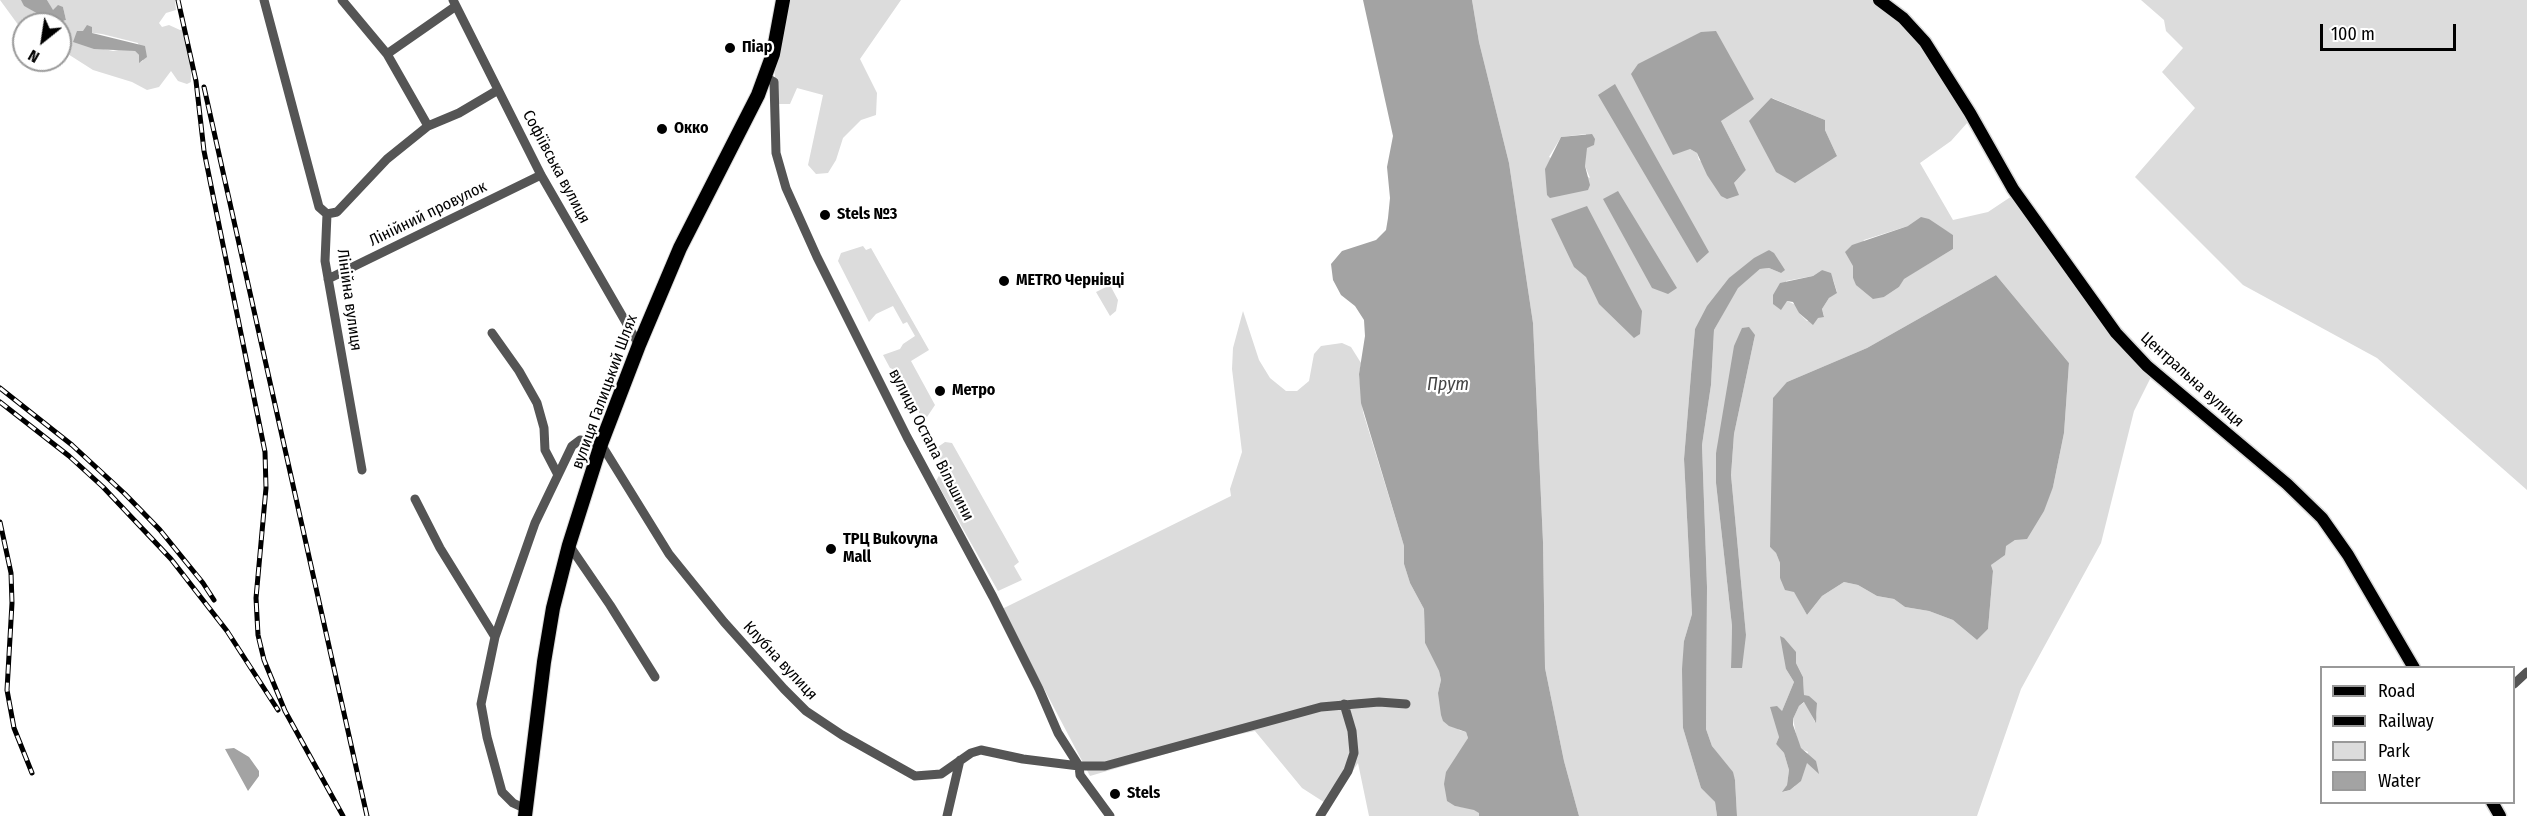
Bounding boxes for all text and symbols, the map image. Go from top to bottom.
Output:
north arrow [12,12,72,72]
scale bar [2323,12,2460,50]
text: 100 m [2331,23,2375,45]
place label: Піар [742,38,772,58]
marker: Піар [723,41,737,55]
text: N [25,46,43,67]
street label: Софіївська вулиця [518,107,594,227]
place label: Окко [674,119,708,139]
marker: Окко [655,122,669,136]
street label: Лінійний провулок [366,177,490,251]
place label: Stels №3 [837,205,897,225]
marker: Stels №3 [818,208,832,222]
street label: Лінійна вулиця [332,248,366,352]
place label: METRO Чернівці [1016,271,1124,291]
marker: METRO Чернівці [997,274,1011,288]
street label: вулиця Галицький Шлях [568,312,642,472]
street label: Центральна вулиця [2136,329,2248,431]
street label: вулиця Остапа Вільшини [884,366,978,524]
water label: Прут [1427,374,1469,396]
place label: Метро [952,381,995,401]
marker: Метро [933,384,947,398]
place label: ТРЦ Bukovyna Mall [843,530,938,568]
marker: ТРЦ Bukovyna Mall [824,542,838,556]
street label: Клубна вулиця [739,618,821,704]
legend [2320,666,2515,804]
text: Road [2378,680,2415,702]
text: Railway [2378,710,2434,732]
text: Park [2378,740,2410,762]
text: Water [2378,770,2421,792]
place label: Stels [1127,784,1160,804]
marker: Stels [1108,787,1122,801]

